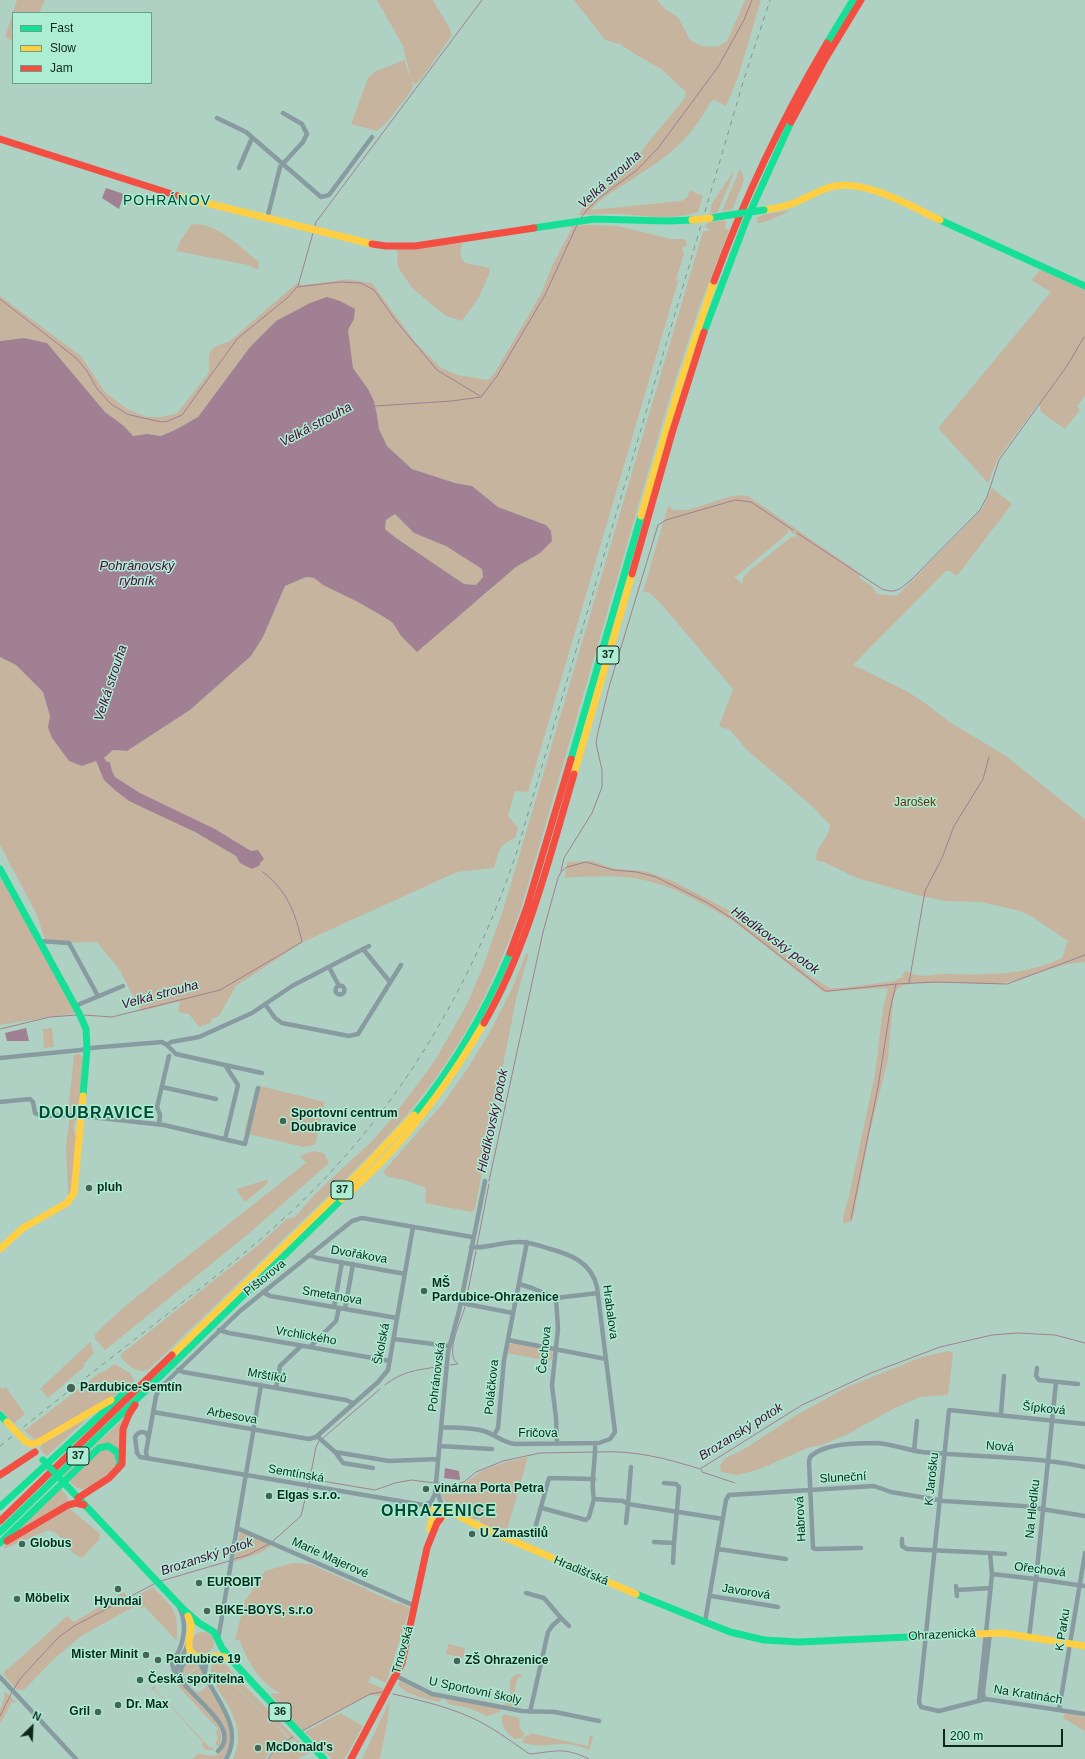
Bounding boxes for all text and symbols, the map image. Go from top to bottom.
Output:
legend [12,12,152,84]
text: Fast [50,21,73,35]
text: Slow [50,41,76,55]
text: Jam [50,61,73,75]
water label: Velká strouha [575,148,645,212]
district label: POHRÁNOV [123,193,211,209]
water label: Velká strouha [277,400,355,450]
water label: Pohránovský rybník [99,558,175,589]
water label: Velká strouha [91,643,131,723]
road number: 37 [597,646,619,664]
park label: Jarošek [894,796,936,810]
water label: Hledíkovský potok [728,904,822,978]
water label: Velká strouha [120,977,200,1013]
water label: Hledíkovský potok [474,1068,512,1174]
district label: DOUBRAVICE [39,1104,155,1124]
place label: Sportovní centrum Doubravice [291,1107,398,1135]
marker: Sportovní centrum Doubravice [278,1116,288,1126]
place label: pluh [97,1181,122,1195]
road number: 37 [331,1181,353,1199]
marker: pluh [84,1183,94,1193]
street label: Dvořákova [330,1243,388,1267]
street label: Pištorova [241,1257,289,1299]
place label: MŠ Pardubice-Ohrazenice [432,1277,559,1305]
street label: Smetanova [301,1284,363,1308]
street label: Hrabalova [599,1284,621,1340]
marker: MŠ Pardubice-Ohrazenice [419,1286,429,1296]
street label: Školská [371,1322,393,1366]
street label: Vrchlického [274,1324,338,1348]
street label: Čechova [535,1326,555,1374]
street label: Pohránovská [426,1341,448,1413]
street label: Poláčkova [482,1359,502,1415]
street label: Mrštíků [246,1365,288,1387]
place label: Pardubice-Semtín [80,1381,182,1395]
marker: Pardubice-Semtín [65,1382,77,1394]
water label: Brozanský potok [696,1400,786,1464]
street label: Šípková [1022,1400,1066,1418]
street label: Arbesova [206,1405,258,1427]
street label: Fričova [518,1427,558,1441]
street label: Nová [986,1439,1014,1455]
road number: 37 [67,1447,89,1465]
street label: K Jarošku [922,1452,942,1506]
street label: Semtínská [267,1462,325,1486]
street label: Sluneční [819,1470,867,1486]
street label: Na Hledíku [1023,1479,1043,1539]
place label: vinárna Porta Petra [434,1482,544,1496]
marker: vinárna Porta Petra [421,1484,431,1494]
place label: Elgas s.r.o. [277,1489,340,1503]
marker: Elgas s.r.o. [264,1491,274,1501]
street label: Habrová [793,1496,809,1542]
district label: OHRAZENICE [381,1502,497,1522]
place label: U Zamastilů [480,1527,548,1541]
marker: U Zamastilů [467,1529,477,1539]
water label: Brozanský potok [159,1535,255,1579]
street label: Marie Majerové [289,1535,371,1581]
place label: Globus [30,1537,71,1551]
marker: Globus [17,1539,27,1549]
street label: Hradišťská [552,1553,610,1589]
street label: Ořechová [1013,1560,1067,1580]
place label: EUROBIT [207,1576,261,1590]
marker: EUROBIT [194,1578,204,1588]
street label: Javorová [721,1581,771,1603]
marker: Hyundai [113,1584,123,1594]
place label: Möbelix [25,1592,70,1606]
marker: Möbelix [12,1594,22,1604]
place label: Hyundai [94,1595,142,1609]
place label: BIKE-BOYS, s.r.o [215,1604,313,1618]
marker: BIKE-BOYS, s.r.o [202,1606,212,1616]
street label: K Parku [1053,1608,1073,1652]
street label: Trnovská [389,1625,417,1675]
street label: Ohrazenická [908,1626,976,1644]
place label: Mister Minit [71,1648,138,1662]
marker: Mister Minit [141,1650,151,1660]
place label: Pardubice 19 [166,1653,241,1667]
place label: ZŠ Ohrazenice [465,1654,548,1668]
marker: Pardubice 19 [153,1655,163,1665]
marker: ZŠ Ohrazenice [452,1656,462,1666]
place label: Česká spořitelna [148,1673,244,1687]
street label: U Sportovní školy [428,1674,522,1708]
marker: Česká spořitelna [135,1675,145,1685]
street label: Na Kratinách [993,1682,1063,1708]
place label: Dr. Max [126,1698,169,1712]
marker: Dr. Max [113,1700,123,1710]
road number: 36 [269,1703,291,1721]
place label: Gril [69,1705,90,1719]
north arrow [12,1707,52,1747]
marker: Gril [93,1707,103,1717]
text: N [31,1709,43,1723]
scale bar [945,1721,1065,1747]
text: 200 m [950,1729,983,1743]
place label: McDonald's [266,1741,333,1755]
marker: McDonald's [253,1743,263,1753]

